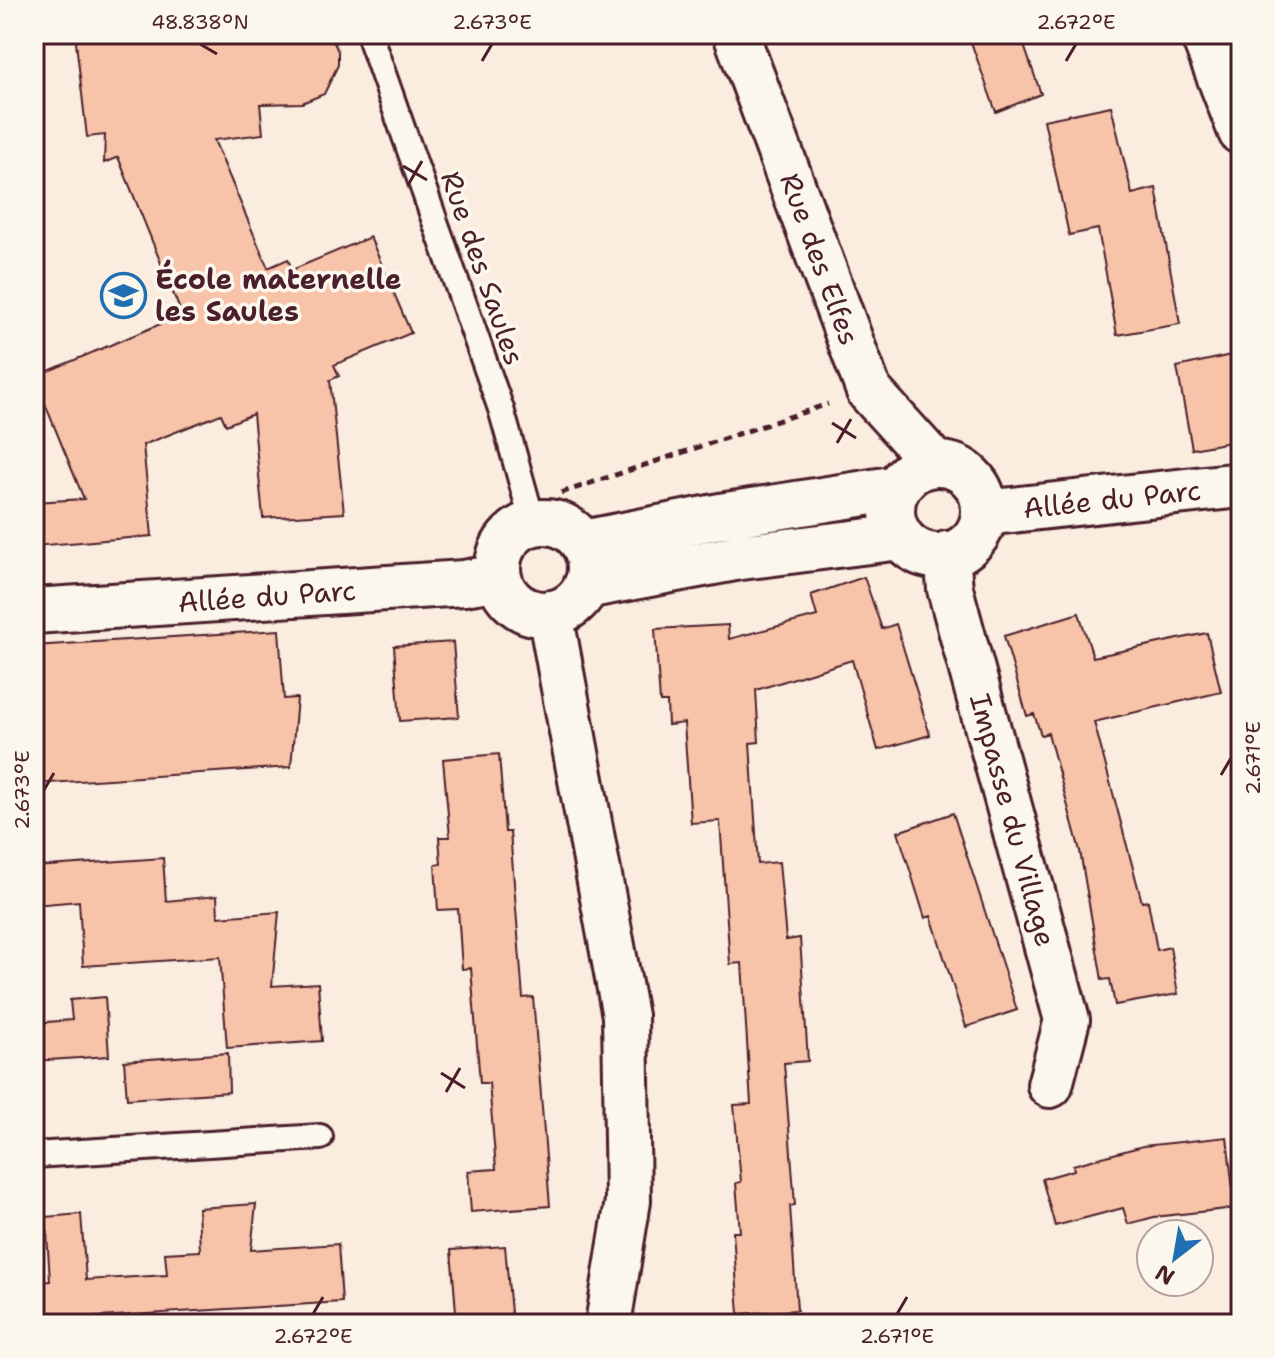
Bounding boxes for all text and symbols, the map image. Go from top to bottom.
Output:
text: 48.838°N [151,9,249,35]
text: 2.673°E [452,9,532,35]
text: 2.672°E [1036,9,1116,35]
street label: Rue des Saules [432,166,534,370]
street label: Rue des Elfes [771,168,869,350]
place label: École maternelle les Saules [155,259,401,330]
school or university icon: École maternelle les Saules [100,271,148,319]
street label: Allée du Parc [1021,471,1203,527]
street label: Allée du Parc [177,571,357,621]
street label: Impasse du Village [961,689,1065,951]
text: 2.671°E [1240,721,1266,795]
text: 2.673°E [9,750,35,830]
north arrow [1135,1218,1215,1298]
text: N [1150,1258,1180,1292]
text: 2.672°E [273,1323,353,1349]
text: 2.671°E [860,1323,934,1349]

